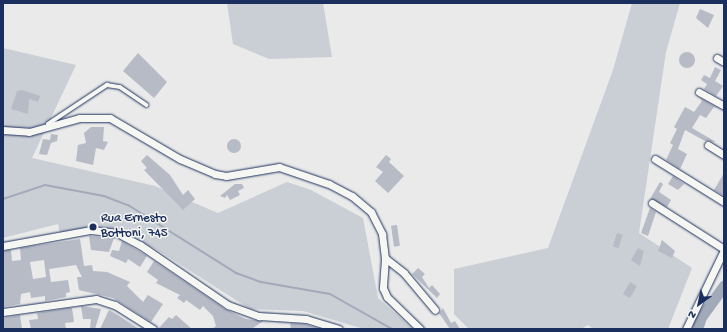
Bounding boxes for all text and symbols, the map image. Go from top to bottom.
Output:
place label: Rua Ernesto Bottoni, 745 [101,212,168,243]
marker: Rua Ernesto Bottoni, 745 [88,222,98,232]
north arrow [679,284,719,324]
text: N [686,307,699,321]

